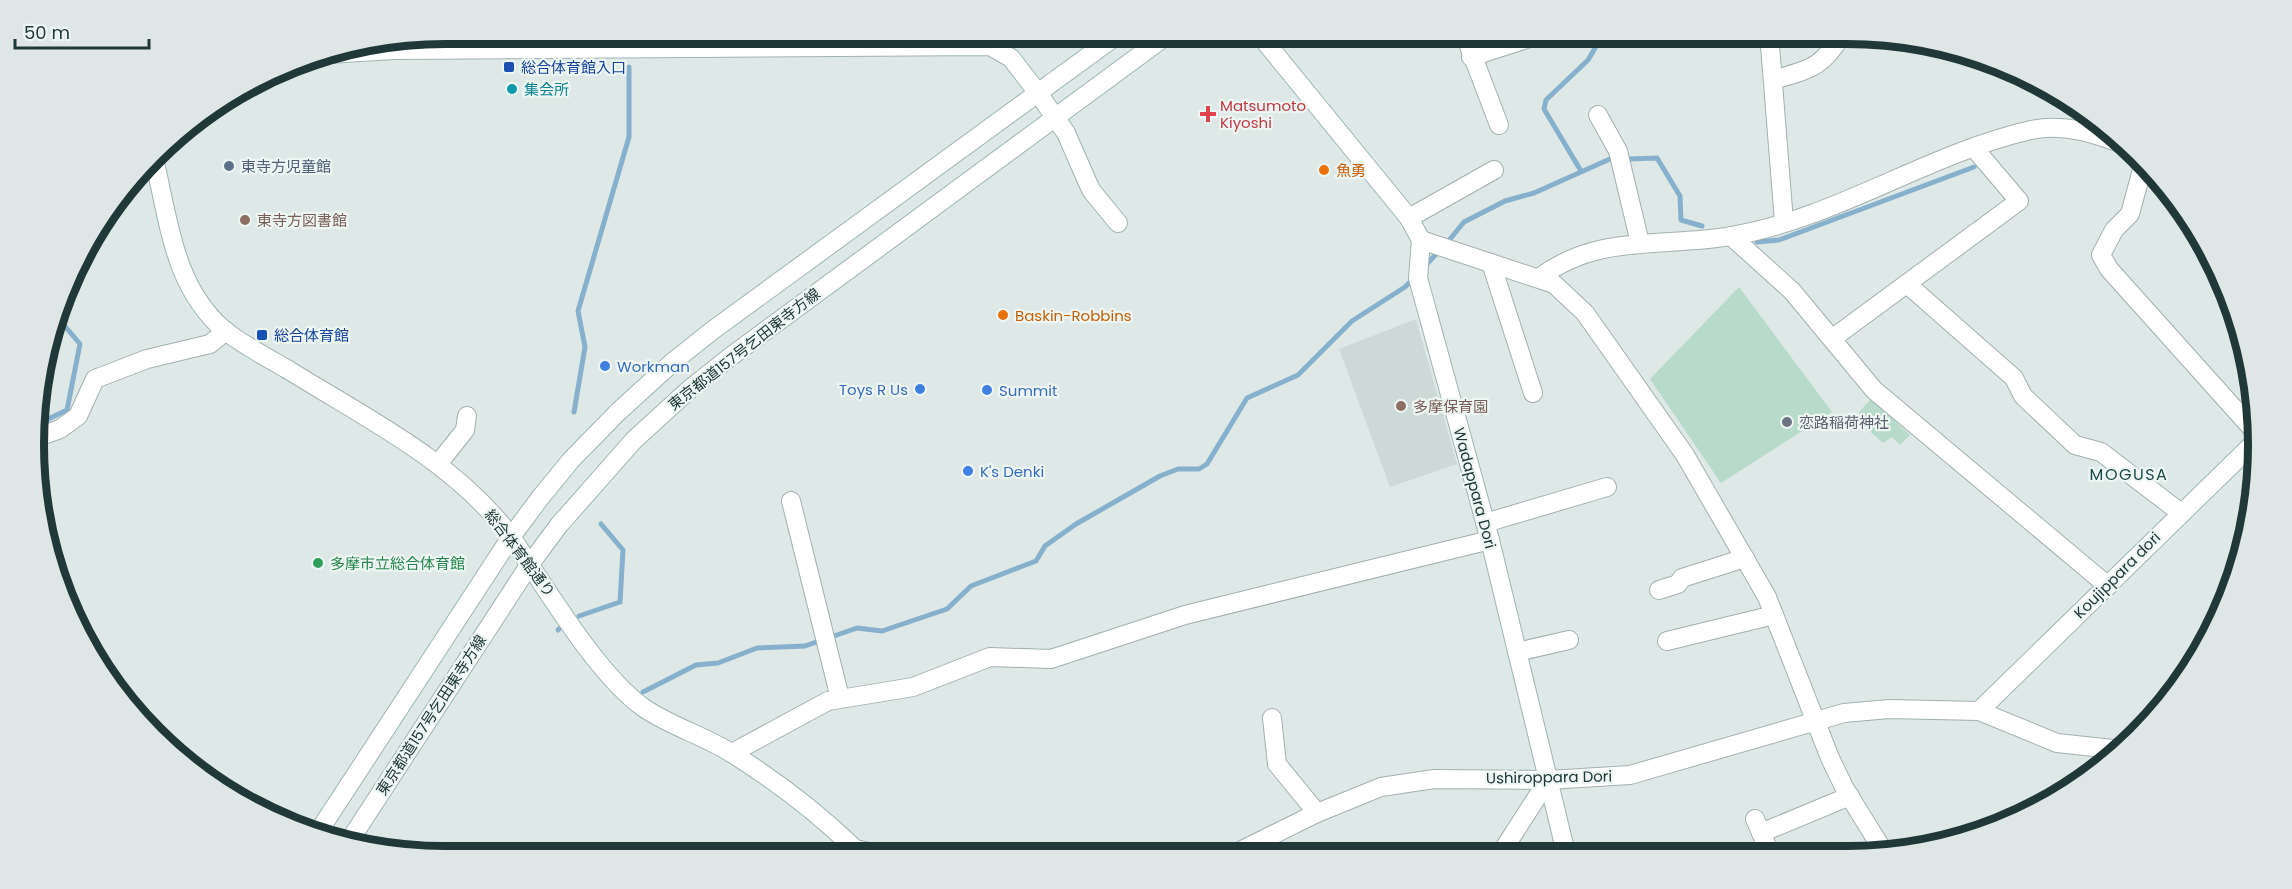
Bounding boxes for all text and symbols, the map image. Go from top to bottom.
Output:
scale bar [15,12,148,50]
text: 50 m [24,20,70,45]
place label: 総合体育館入口 [521,57,626,78]
marker: 総合体育館入口 [502,60,516,74]
place label: 集会所 [524,79,569,100]
marker: 集会所 [505,82,519,96]
place label: Matsumoto Kiyoshi [1220,95,1306,133]
marker: Matsumoto Kiyoshi [1201,107,1215,121]
place label: 東寺方児童館 [241,156,331,177]
marker: 東寺方児童館 [222,159,236,173]
place label: 魚勇 [1336,160,1366,181]
marker: 魚勇 [1317,163,1331,177]
place label: 東寺方図書館 [257,210,347,231]
marker: 東寺方図書館 [238,213,252,227]
street label: 東京都道157号乞田東寺方線 [664,283,824,415]
place label: Baskin-Robbins [1015,305,1132,326]
marker: Baskin-Robbins [996,308,1010,322]
place label: 総合体育館 [274,325,349,346]
marker: 総合体育館 [255,328,269,342]
place label: Workman [617,356,690,377]
marker: Workman [598,359,612,373]
place label: Toys R Us [839,379,908,400]
place label: Summit [999,380,1057,401]
marker: Toys R Us [913,382,927,396]
marker: Summit [980,383,994,397]
place label: 多摩保育園 [1413,396,1488,417]
marker: 多摩保育園 [1394,399,1408,413]
place label: 恋路稲荷神社 [1799,412,1889,433]
marker: 恋路稲荷神社 [1780,415,1794,429]
street label: Wadappara Dori [1449,425,1501,551]
place label: K's Denki [980,461,1044,482]
district label: MOGUSA [2090,463,2168,486]
marker: K's Denki [961,464,975,478]
street label: 総合体育館通り [480,505,560,601]
street label: Koujippara dori [2069,527,2165,623]
place label: 多摩市立総合体育館 [330,553,465,574]
marker: 多摩市立総合体育館 [311,556,325,570]
street label: 東京都道157号乞田東寺方線 [371,631,491,799]
street label: Ushiroppara Dori [1486,765,1612,789]

